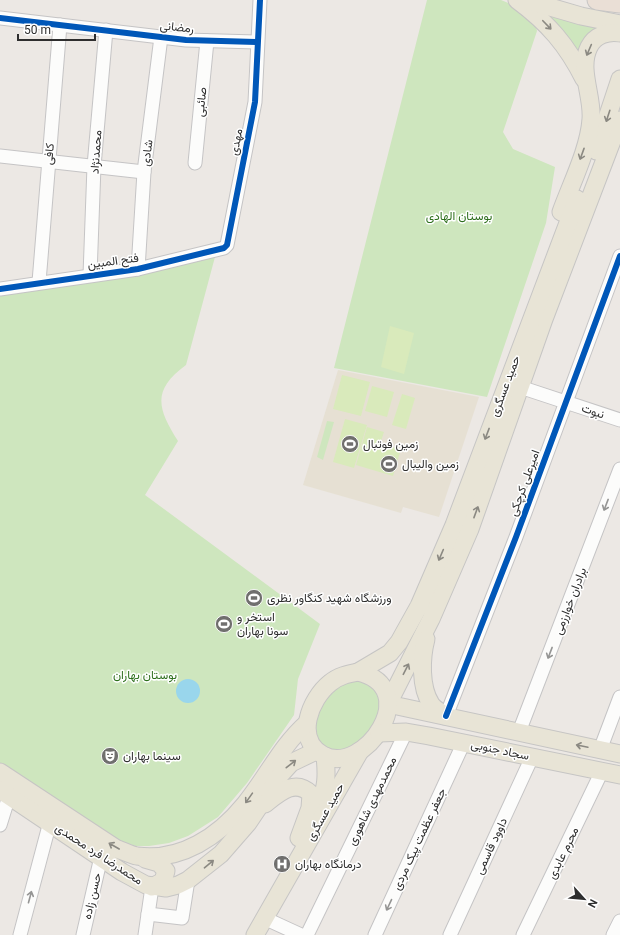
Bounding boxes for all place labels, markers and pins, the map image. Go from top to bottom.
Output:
sports icon: زمین فوتبال [340,434,360,454]
place label: زمین فوتبال [363,437,418,452]
sports icon: زمین والیبال [379,454,399,474]
place label: زمین والیبال [402,457,459,472]
sports icon: ورزشگاه شهید کنگاور نظری [244,588,264,608]
place label: ورزشگاه شهید کنگاور نظری [267,591,392,606]
place label: استخر و سونا بهاران [237,610,288,639]
sports icon: استخر و سونا بهاران [214,614,234,634]
theatre icon: سینما بهاران [100,746,120,766]
place label: سینما بهاران [123,749,181,764]
hospital icon: درمانگاه بهاران [272,854,292,874]
place label: درمانگاه بهاران [295,857,362,872]

